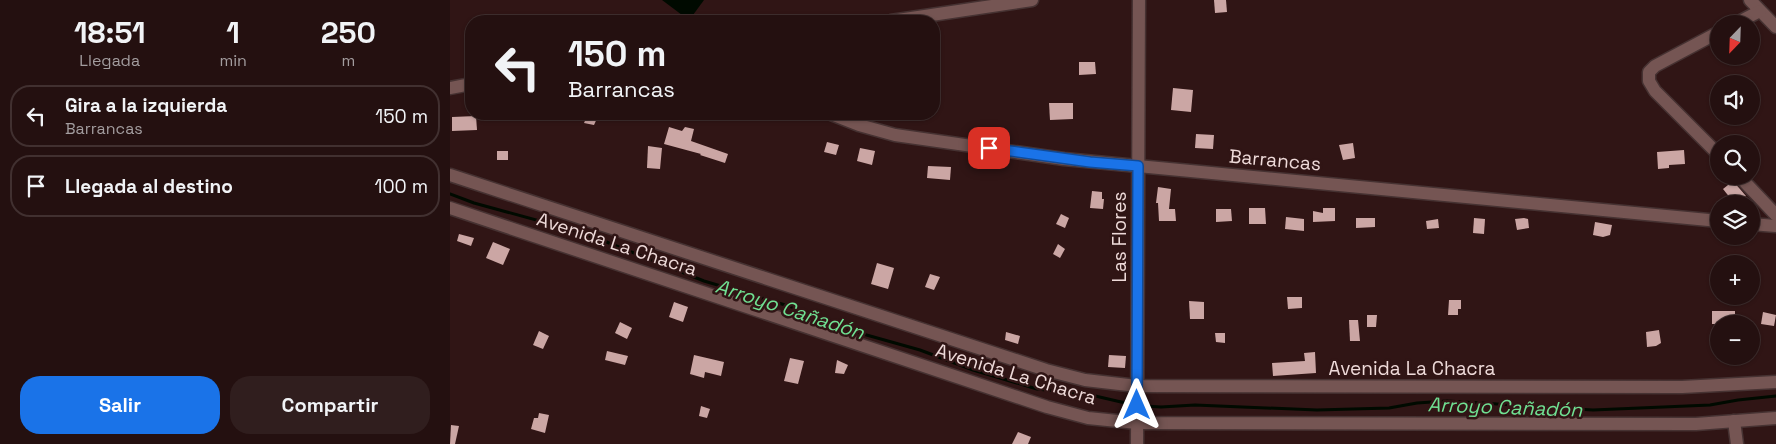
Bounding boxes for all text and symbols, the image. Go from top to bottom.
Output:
text: 18:51 [74,13,145,52]
text: 1 [226,13,240,52]
text: 250 [321,13,376,52]
north arrow [1710,15,1760,65]
map controls [1710,15,1760,365]
text: 150 m [568,32,666,76]
icon: left [485,35,550,100]
text: Llegada [79,50,140,71]
text: min [219,50,247,71]
text: m [342,50,355,71]
text: Barrancas [568,75,675,103]
button: sound [1710,75,1760,125]
text: Gira a la izquierda [65,93,227,118]
icon: left [22,102,50,130]
text: 150 m [375,104,428,129]
text: Barrancas [65,118,143,139]
pin [968,127,1010,169]
icon: arrive [975,134,1003,162]
button: search [1710,135,1760,185]
street label: Barrancas [1228,144,1322,176]
icon: arrive [22,172,50,200]
text: Llegada al destino [65,174,233,199]
text: 100 m [374,174,428,199]
street label: Las Flores [1107,192,1132,282]
button: layers [1710,195,1760,245]
street label: Avenida La Chacra [534,206,700,282]
button: + [1710,255,1760,305]
water label: Arroyo Cañadón [712,273,868,346]
button: − [1710,315,1760,365]
street label: Avenida La Chacra [933,338,1100,410]
street label: Avenida La Chacra [1329,356,1496,381]
button: Salir [20,376,220,434]
button: Compartir [230,376,430,434]
position arrow [1110,378,1162,430]
water label: Arroyo Cañadón [1427,391,1584,423]

